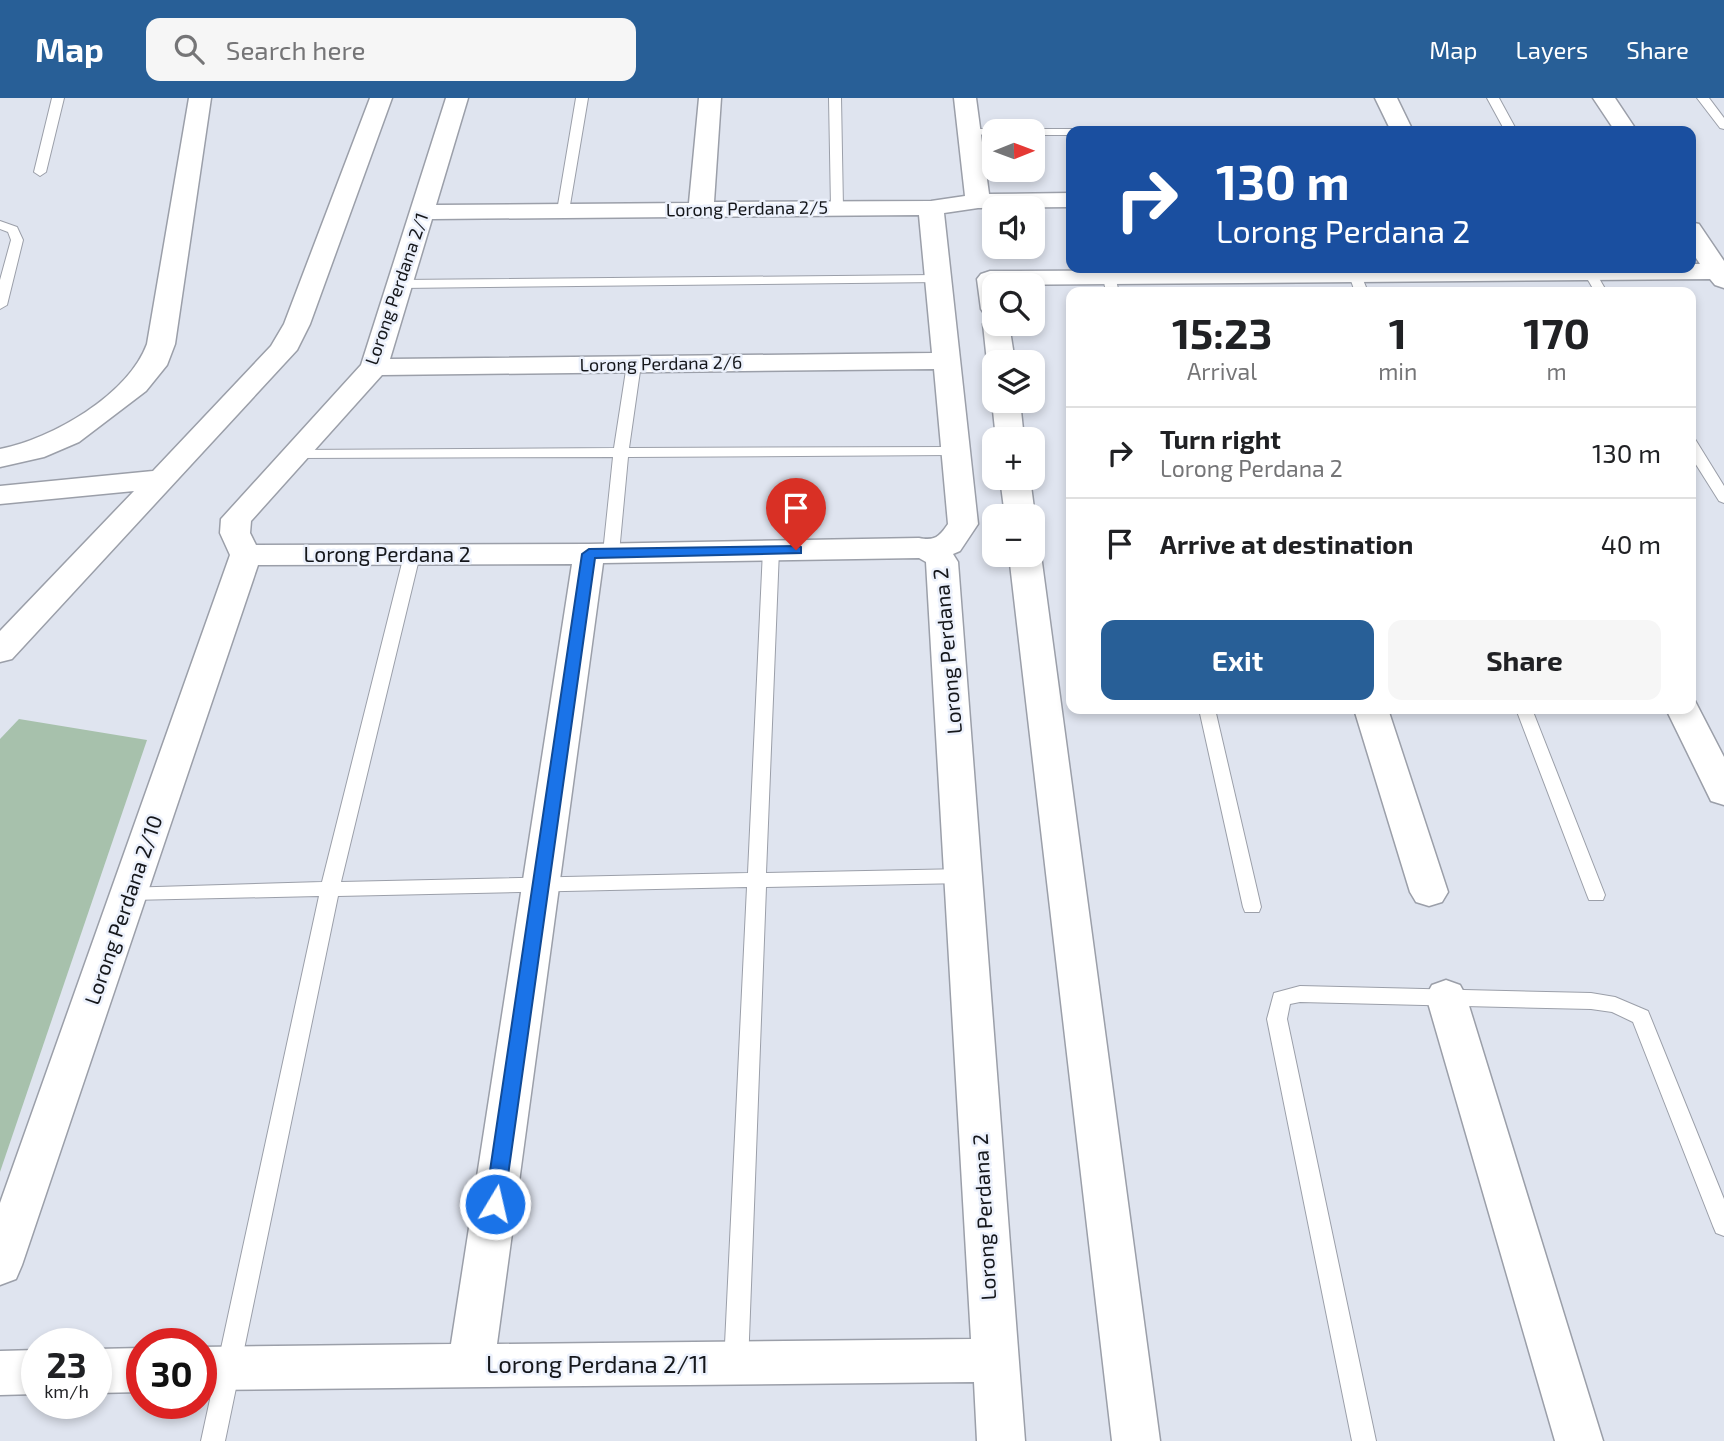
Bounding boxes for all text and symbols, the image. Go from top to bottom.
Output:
search box [146,18,636,81]
text: Map [35,29,104,69]
icon: search [170,30,208,68]
text: Search here [226,34,365,65]
text: Map [1429,35,1477,64]
text: Layers [1515,35,1588,64]
text: Share [1626,35,1689,64]
north arrow [982,119,1045,182]
map controls [982,119,1045,567]
text: 130 m [1216,151,1350,210]
icon: right [1101,154,1192,245]
street label: Lorong Perdana 2/5 [666,196,828,220]
button: sound [982,196,1045,259]
street label: Lorong Perdana 2/1 [360,210,432,368]
text: Lorong Perdana 2 [1216,211,1470,249]
button: search [982,273,1045,336]
text: 15:23 [1172,307,1272,357]
text: 1 [1389,307,1407,357]
text: 170 [1523,307,1590,357]
button: layers [982,350,1045,413]
street label: Lorong Perdana 2/6 [579,351,742,375]
text: Arrival [1187,357,1257,385]
text: min [1378,357,1417,385]
text: m [1547,357,1567,385]
text: Turn right [1160,423,1281,454]
button: + [982,427,1045,490]
icon: right [1101,434,1139,472]
text: 130 m [1592,437,1661,468]
text: Lorong Perdana 2 [1160,454,1343,482]
pin [766,478,826,550]
icon: arrive [777,489,815,527]
button: − [982,504,1045,567]
icon: arrive [1101,525,1139,563]
text: Arrive at destination [1160,528,1413,559]
text: 40 m [1601,528,1661,559]
street label: Lorong Perdana 2 [304,541,470,566]
street label: Lorong Perdana 2 [927,567,966,735]
button: Exit [1101,620,1374,700]
button: Share [1388,620,1661,700]
street label: Lorong Perdana 2/10 [78,811,167,1008]
street label: Lorong Perdana 2 [967,1133,1000,1301]
position arrow [458,1167,532,1241]
speed limit sign: 30 [126,1328,217,1419]
text: 23 [46,1343,87,1385]
street label: Lorong Perdana 2/11 [486,1349,708,1378]
text: km/h [44,1380,89,1402]

